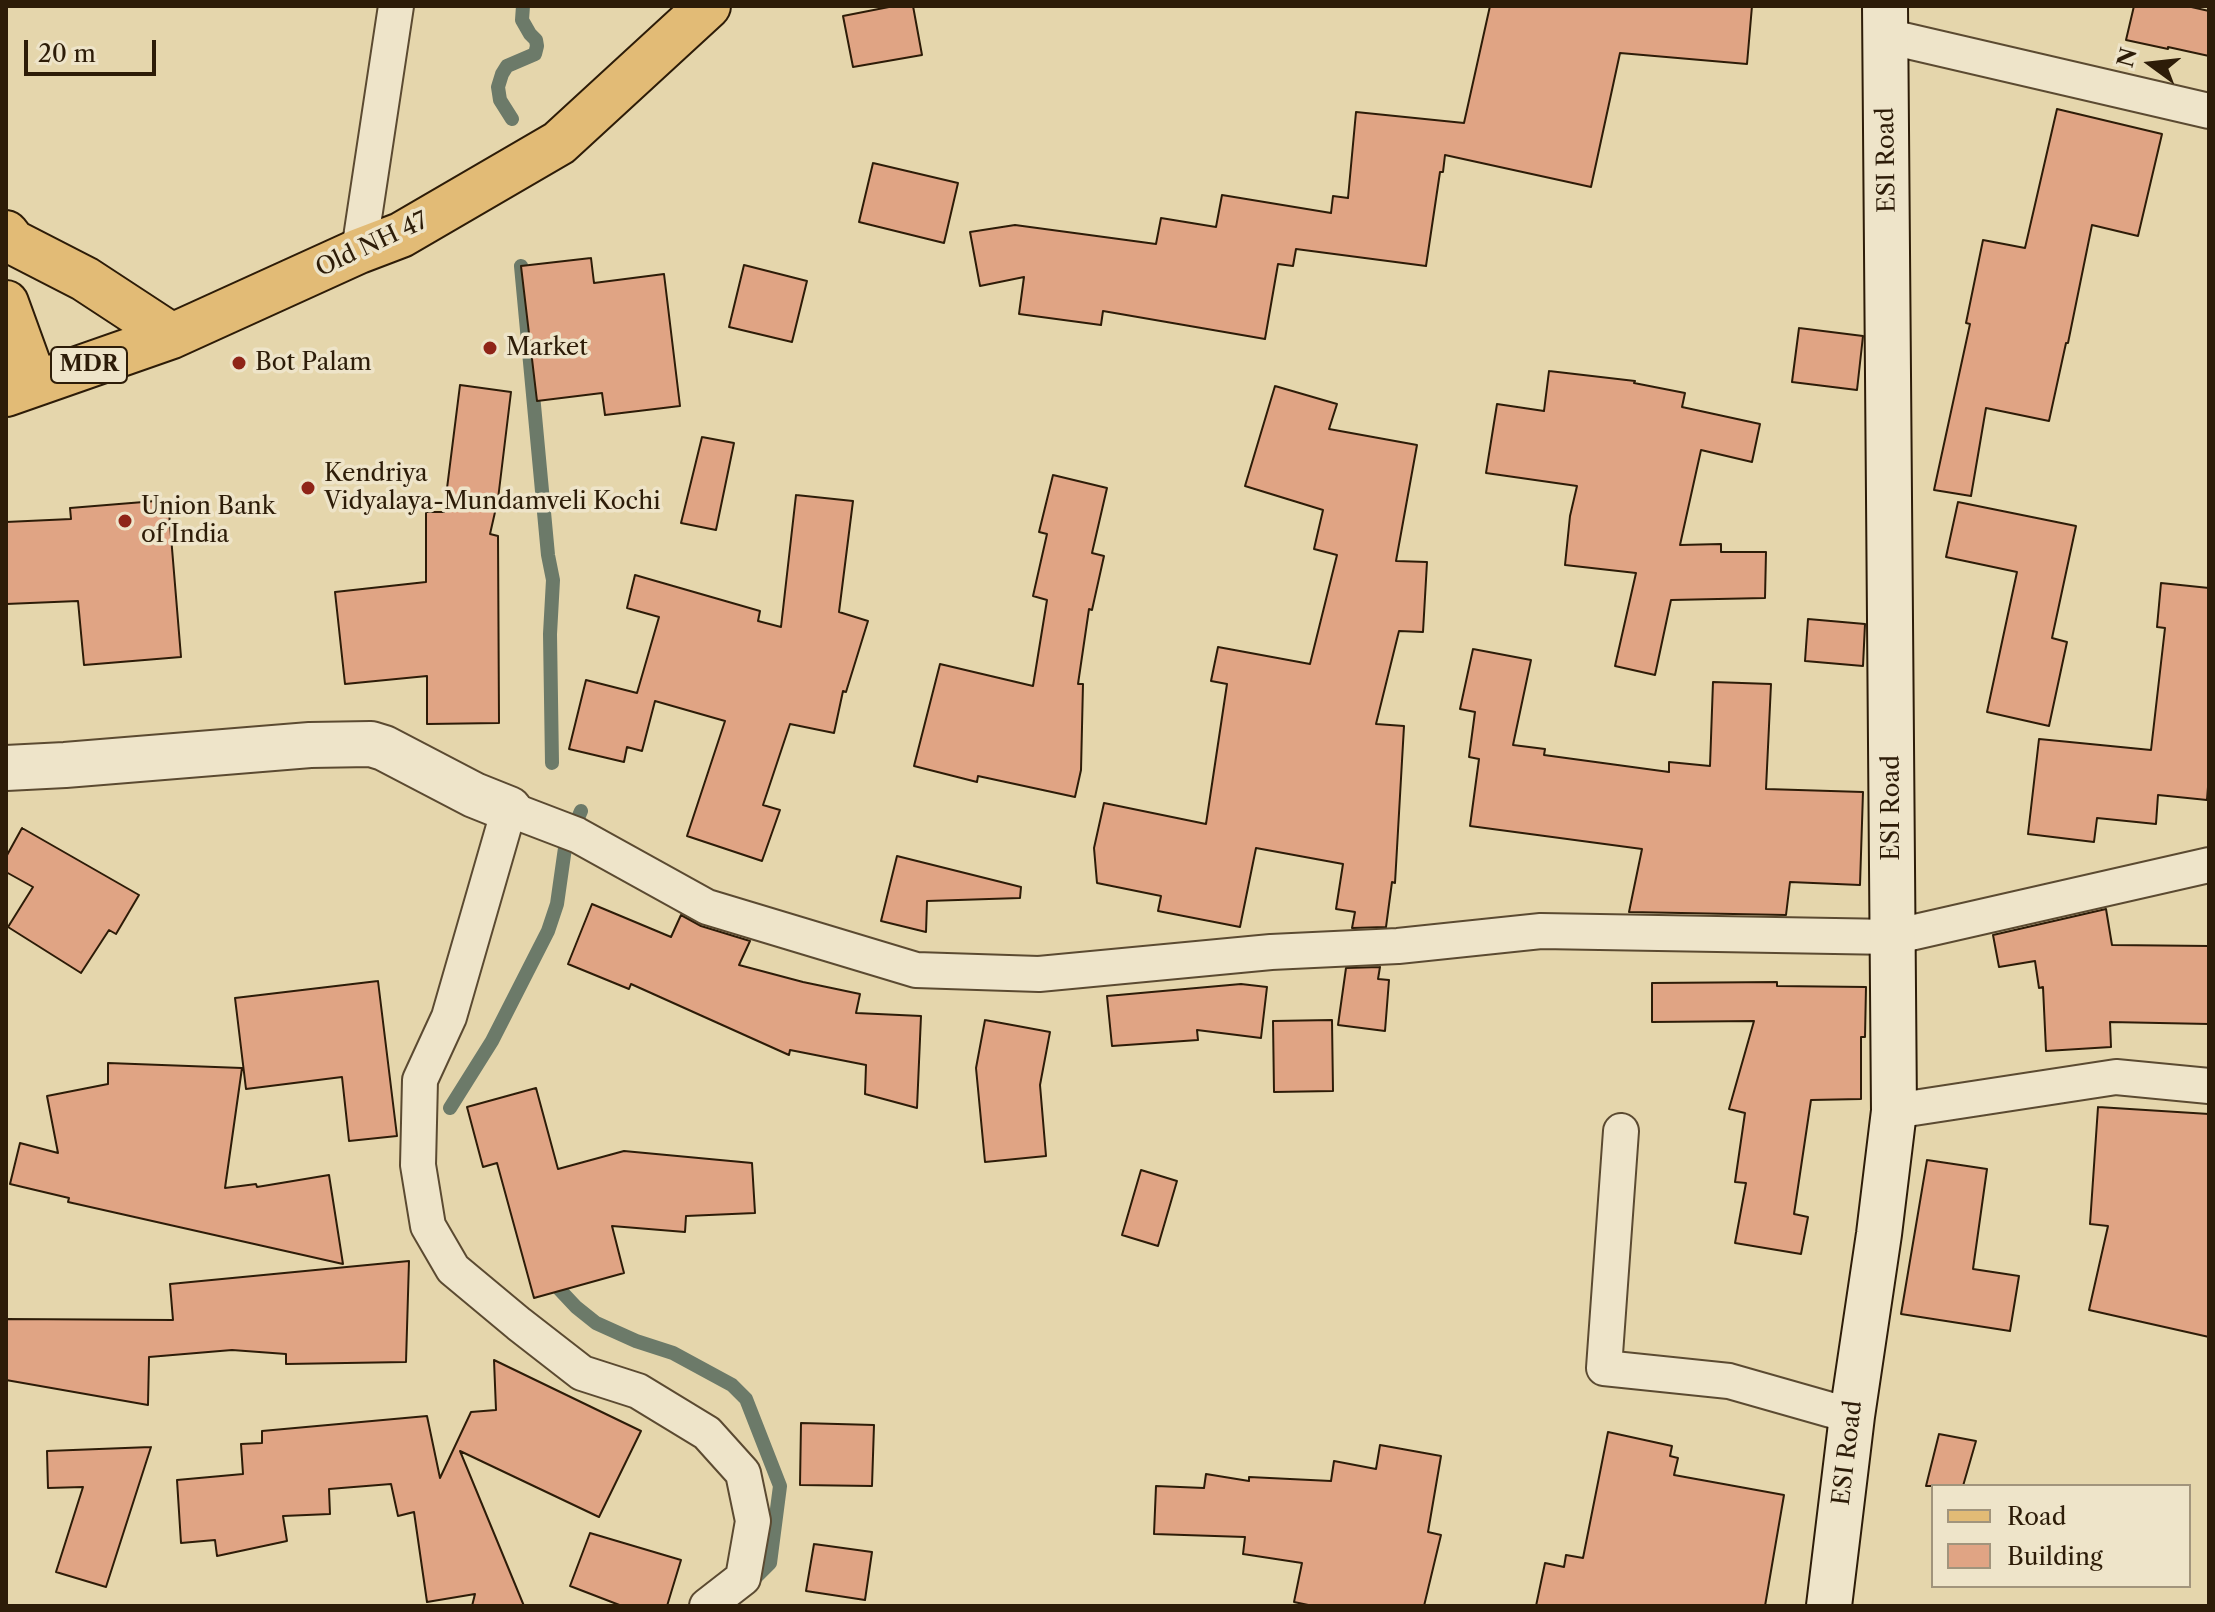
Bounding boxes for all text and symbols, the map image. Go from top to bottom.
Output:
scale bar [28,24,160,74]
north arrow [2111,24,2191,104]
text: 20 m [38,39,96,68]
text: N [2112,45,2143,70]
street label: ESI Road [1872,107,1902,213]
street label: Old NH 47 [311,207,433,283]
place label: Market [506,334,588,362]
marker: Market [481,339,499,357]
road number: MDR [51,347,127,383]
place label: Bot Palam [255,349,372,377]
marker: Bot Palam [230,354,248,372]
place label: Kendriya Vidyalaya-Mundamveli Kochi [324,460,660,516]
marker: Kendriya Vidyalaya-Mundamveli Kochi [299,479,317,497]
place label: Union Bank of India [141,493,276,549]
marker: Union Bank of India [116,512,134,530]
street label: ESI Road [1878,755,1906,861]
street label: ESI Road [1827,1399,1869,1507]
legend [1931,1484,2191,1588]
text: Road [2007,1502,2066,1531]
text: Building [2007,1542,2103,1571]

